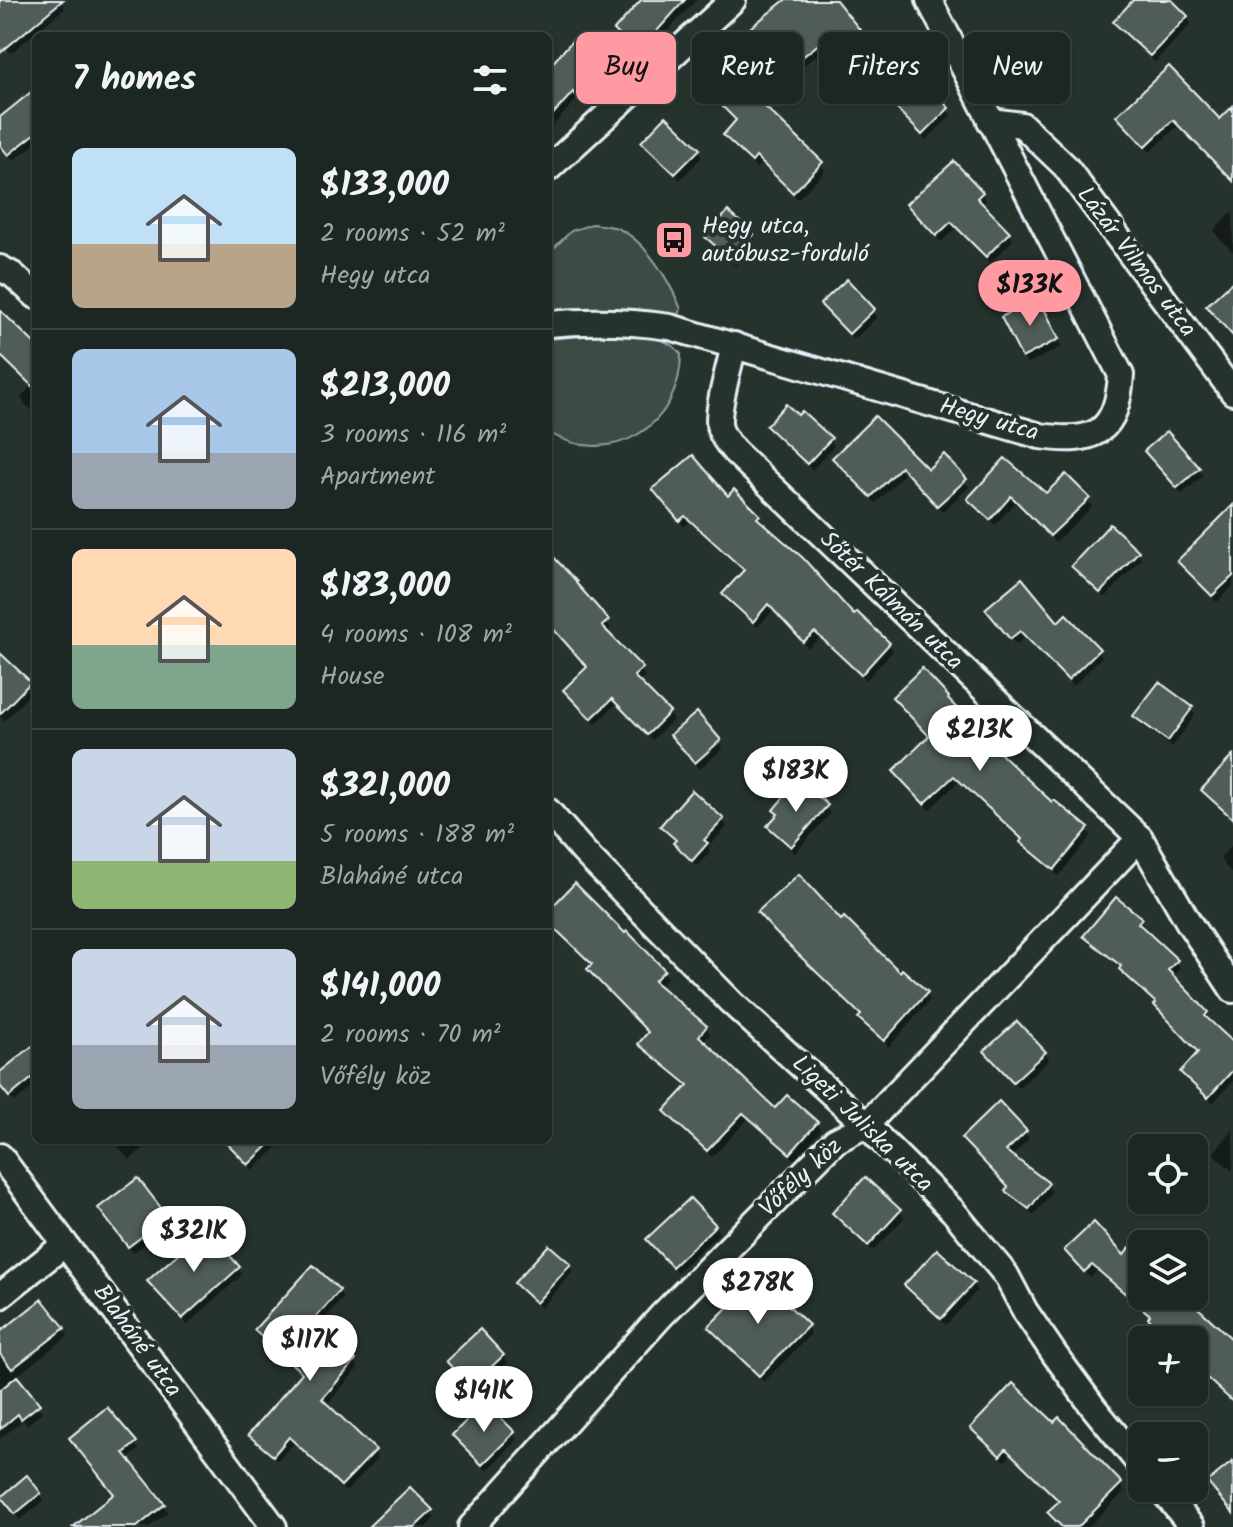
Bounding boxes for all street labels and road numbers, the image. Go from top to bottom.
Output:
street label: Lázár Vilmos utca [1066,178,1206,346]
street label: Hegy utca [935,387,1043,453]
street label: Sőtér Kálmán utca [810,522,972,680]
street label: Ligeti Juliska utca [782,1046,942,1202]
street label: Vőfély köz [750,1129,852,1227]
street label: Blaháné utca [82,1276,192,1406]

